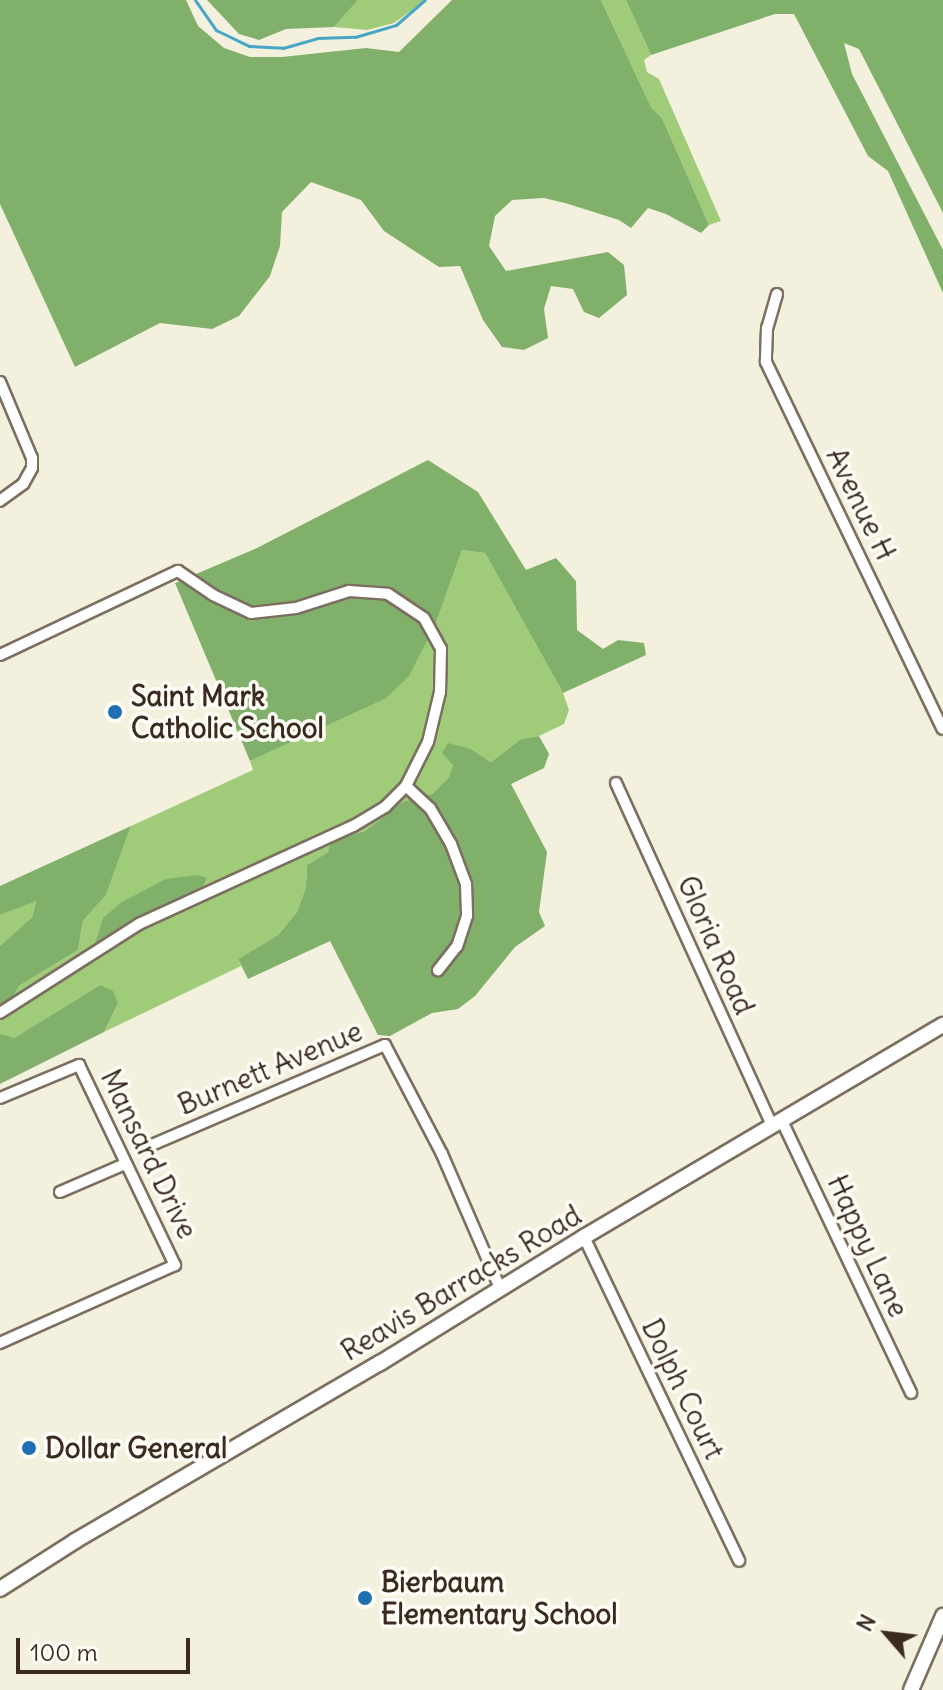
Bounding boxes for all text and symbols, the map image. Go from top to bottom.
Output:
street label: Avenue H [819,442,903,566]
place label: Saint Mark Catholic School [131,679,324,745]
marker: Saint Mark Catholic School [106,703,124,721]
street label: Gloria Road [671,870,761,1020]
street label: Burnett Avenue [173,1014,367,1122]
street label: Mansard Drive [94,1064,204,1244]
street label: Happy Lane [820,1170,916,1322]
street label: Reavis Barracks Road [335,1198,587,1368]
street label: Dolph Court [635,1313,731,1465]
place label: Dollar General [45,1431,227,1465]
marker: Dollar General [20,1439,38,1457]
place label: Bierbaum Elementary School [381,1565,618,1631]
marker: Bierbaum Elementary School [356,1589,374,1607]
north arrow [847,1594,927,1674]
text: N [850,1609,882,1636]
scale bar [20,1622,194,1672]
text: 100 m [30,1637,98,1667]

